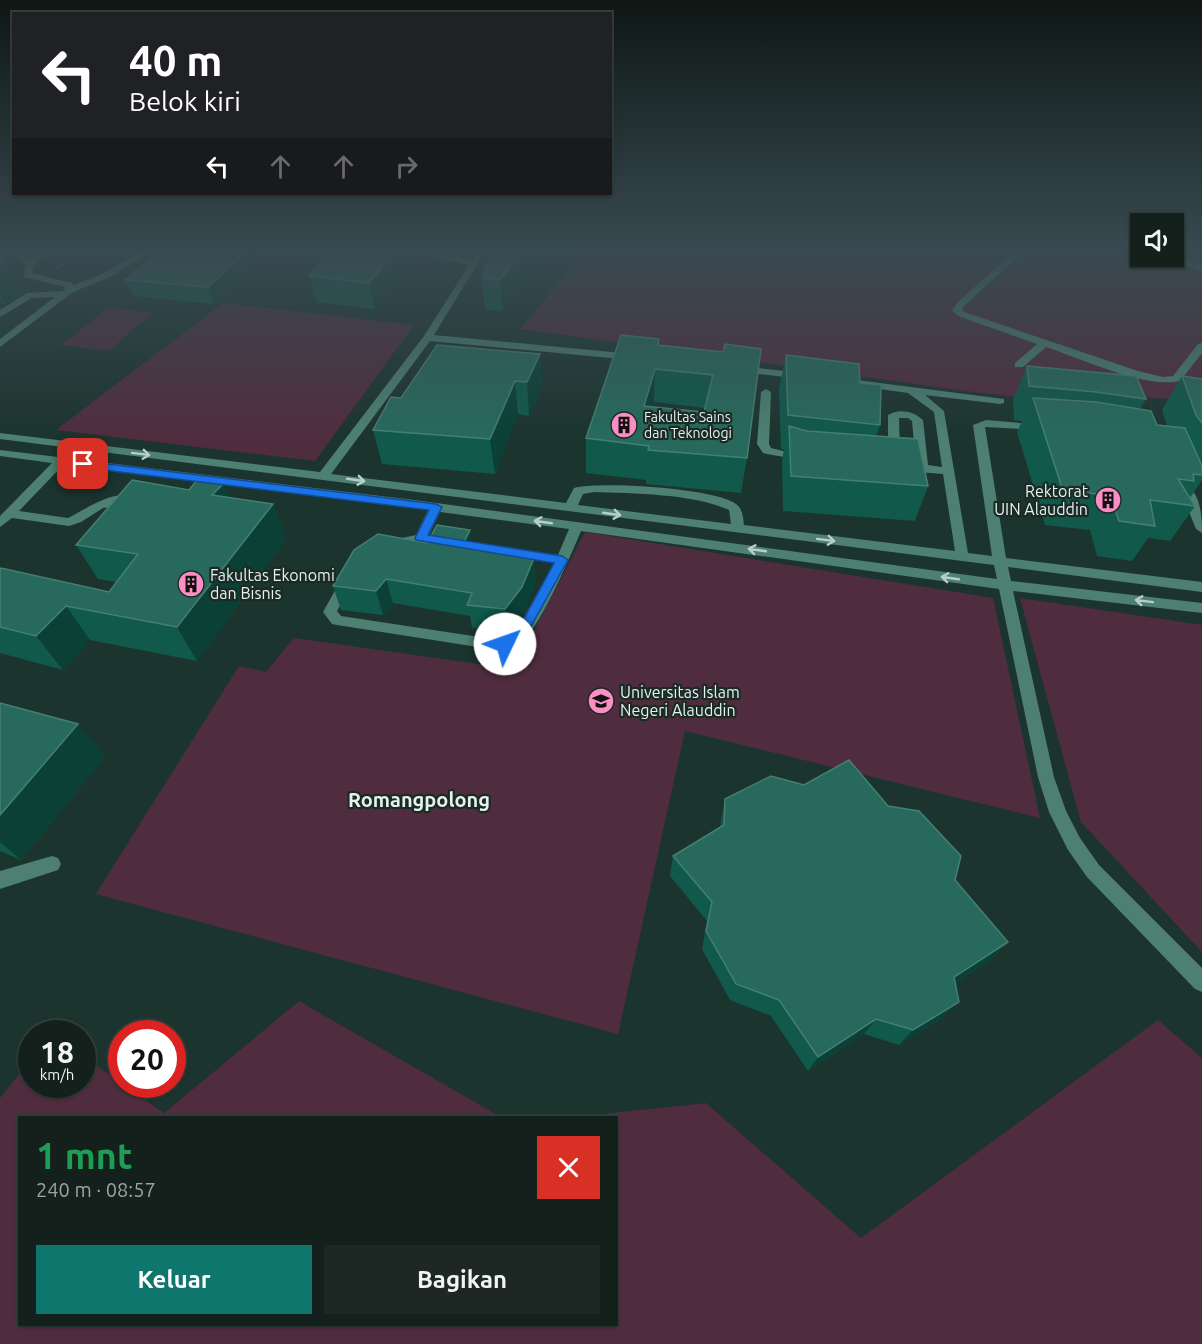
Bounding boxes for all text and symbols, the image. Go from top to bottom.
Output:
icon: left [30,36,108,114]
text: 40 m [129,37,223,84]
text: Belok kiri [129,86,241,116]
icon: left [201,150,234,183]
icon: ahead [264,150,297,183]
icon: ahead [327,150,360,183]
icon: right [390,150,423,183]
map controls [1130,213,1184,267]
button: sound [1130,213,1184,267]
place label: Fakultas Sains dan Teknologi [644,409,732,441]
building icon: Fakultas Sains dan Teknologi [609,410,639,440]
pin [57,438,108,489]
icon: arrive [66,447,99,480]
one-way arrow [131,449,151,460]
one-way arrow [345,475,365,486]
place label: Rektorat UIN Alauddin [994,482,1089,518]
building icon: Rektorat UIN Alauddin [1093,485,1123,515]
one-way arrow [601,508,621,519]
one-way arrow [534,516,554,527]
one-way arrow [816,534,835,545]
one-way arrow [748,545,768,556]
place label: Fakultas Ekonomi dan Bisnis [210,566,335,602]
building icon: Fakultas Ekonomi dan Bisnis [176,569,206,599]
one-way arrow [941,572,961,583]
one-way arrow [1135,596,1154,607]
position arrow [473,612,537,676]
place label: Universitas Islam Negeri Alauddin [620,683,740,719]
school or university icon: Universitas Islam Negeri Alauddin [586,686,616,716]
district label: Romangpolong [348,788,490,811]
speed limit sign: 20 [108,1020,186,1098]
text: 18 [40,1035,74,1069]
text: km/h [40,1066,74,1083]
text: 1 mnt [36,1135,132,1176]
button: close [537,1136,600,1199]
text: 240 m · 08:57 [36,1178,156,1201]
button: Keluar [36,1245,312,1314]
button: Bagikan [324,1245,600,1314]

